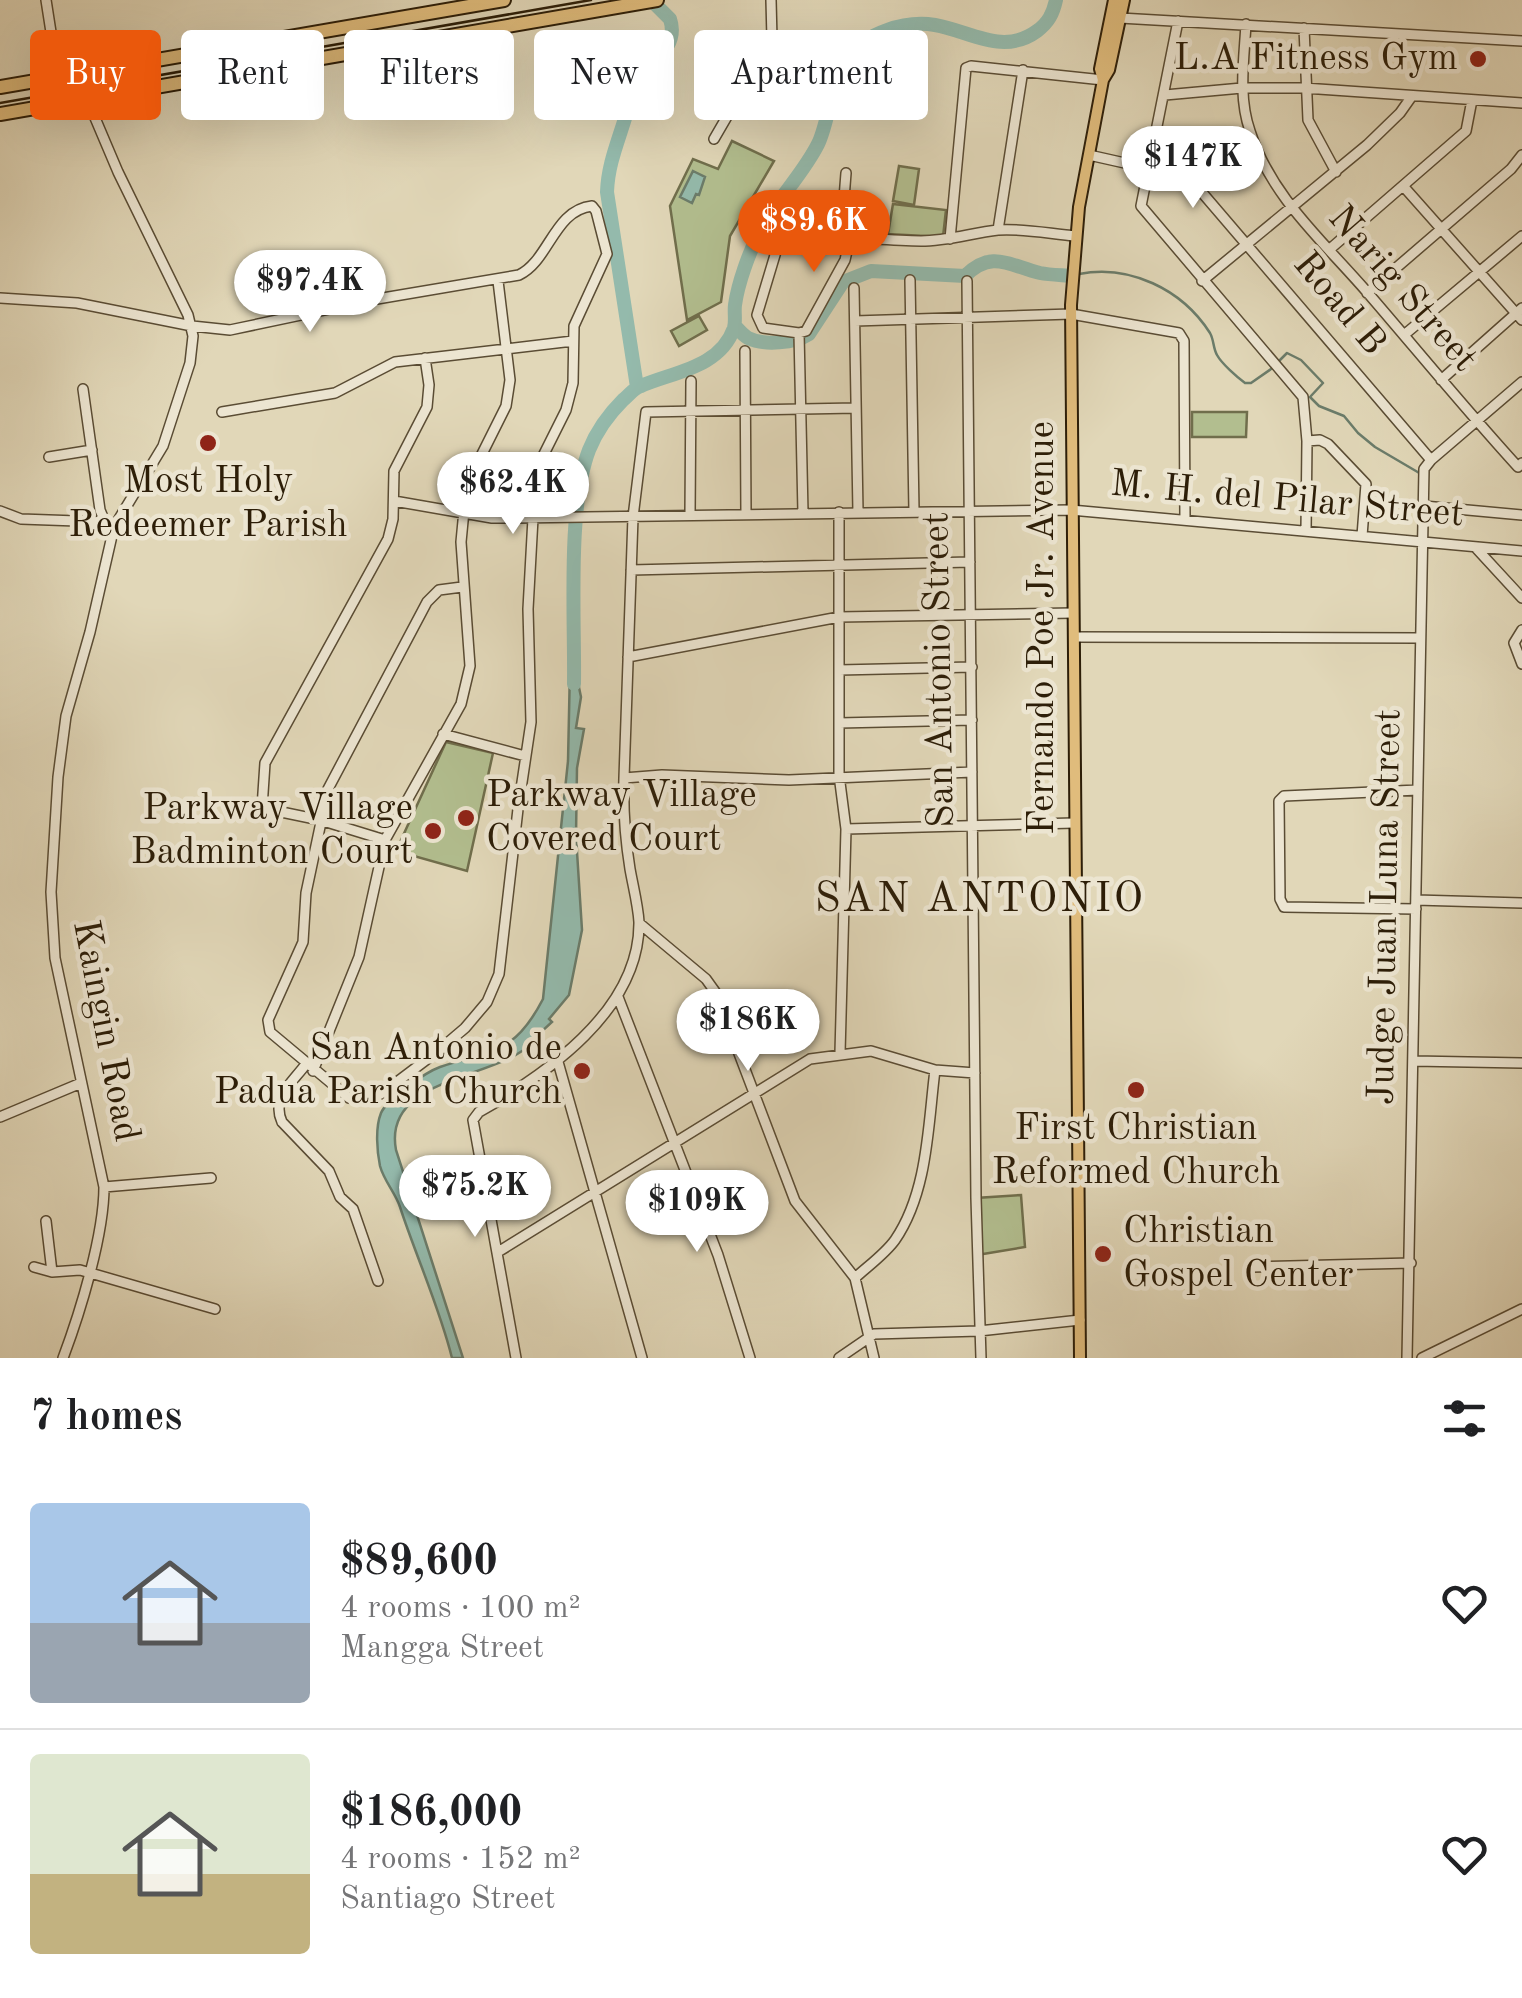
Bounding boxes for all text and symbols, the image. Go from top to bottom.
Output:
chip: Buy [30,30,161,120]
chip: Rent [181,30,324,120]
chip: Filters [344,30,514,120]
chip: New [534,30,674,120]
chip: Apartment [694,30,928,120]
place label: L.A Fitness Gym [1174,40,1458,78]
marker: L.A Fitness Gym [1467,48,1489,70]
pin: $147K [1123,126,1263,211]
text: $147K [1144,142,1242,174]
pin: $89.6K [733,190,895,275]
street label: Narig Street [1320,199,1484,379]
text: $89.6K [760,206,868,238]
street label: Road B [1285,245,1393,363]
pin: $97.4K [229,250,391,335]
text: $97.4K [256,266,364,298]
street label: Fernando Poe Jr. Avenue [1024,421,1062,835]
marker: Most Holy Redeemer Parish [197,432,219,454]
pin: $62.4K [432,452,594,537]
place label: Most Holy Redeemer Parish [68,463,348,545]
street label: M. H. del Pilar Street [1109,466,1465,534]
text: $62.4K [459,468,567,500]
street label: San Antonio Street [918,512,962,828]
street label: Judge Juan Luna Street [1364,708,1408,1106]
place label: Parkway Village Covered Court [486,777,757,859]
place label: Parkway Village Badminton Court [130,790,413,872]
marker: Parkway Village Covered Court [455,807,477,829]
marker: Parkway Village Badminton Court [422,820,444,842]
district label: SAN ANTONIO [815,879,1145,921]
street label: Kaingin Road [65,917,145,1145]
pin: $186K [678,989,818,1074]
text: $186K [699,1005,797,1037]
place label: San Antonio de Padua Parish Church [214,1030,562,1112]
marker: San Antonio de Padua Parish Church [571,1060,593,1082]
marker: First Christian Reformed Church [1125,1079,1147,1101]
place label: First Christian Reformed Church [991,1110,1281,1192]
pin: $75.2K [394,1155,556,1240]
pin: $109K [627,1170,767,1255]
text: $75.2K [421,1171,529,1203]
text: $109K [648,1186,746,1218]
place label: Christian Gospel Center [1123,1213,1354,1295]
marker: Christian Gospel Center [1092,1243,1114,1265]
icon: filters [1437,1391,1492,1446]
text: 7 homes [30,1397,182,1439]
text: $89,600 [340,1542,498,1584]
icon: home [110,1543,230,1663]
icon: heart [1437,1576,1492,1631]
text: 4 rooms · 100 m² [340,1593,581,1625]
text: Mangga Street [340,1633,544,1665]
text: $186,000 [340,1793,522,1835]
icon: home [110,1794,230,1914]
icon: heart [1437,1827,1492,1882]
text: 4 rooms · 152 m² [340,1844,581,1876]
text: Santiago Street [340,1884,556,1916]

